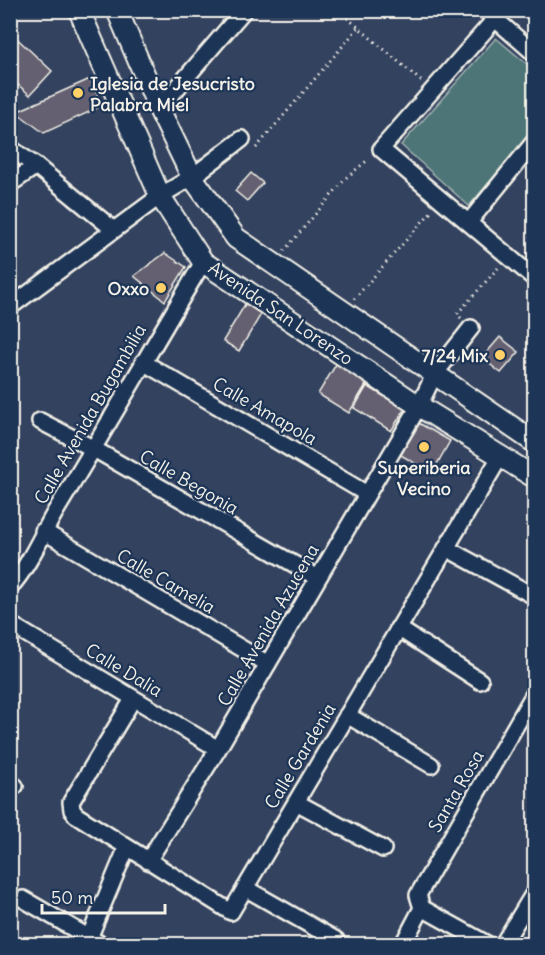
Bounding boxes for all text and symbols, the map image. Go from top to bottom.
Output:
place label: Iglesia de Jesucristo Palabra Miel [90,72,255,116]
marker: Iglesia de Jesucristo Palabra Miel [71,86,85,100]
street label: Avenida San Lorenzo [204,256,358,370]
place label: Oxxo [108,277,149,300]
marker: Oxxo [154,281,168,295]
street label: Calle Avenida Bugambilia [29,320,151,508]
place label: 7/24 Mix [421,344,488,367]
marker: 7/24 Mix [493,348,507,362]
street label: Calle Amapola [209,372,321,450]
marker: Superiberia Vecino [417,440,431,454]
street label: Calle Begonia [135,444,243,520]
place label: Superiberia Vecino [377,456,471,500]
street label: Calle Avenida Azucena [212,540,324,710]
street label: Calle Camelia [113,544,219,618]
street label: Calle Dalia [81,638,167,702]
street label: Calle Gardenia [259,699,341,813]
street label: Santa Rosa [423,746,489,836]
scale bar [42,877,165,915]
text: 50 m [51,886,93,909]

